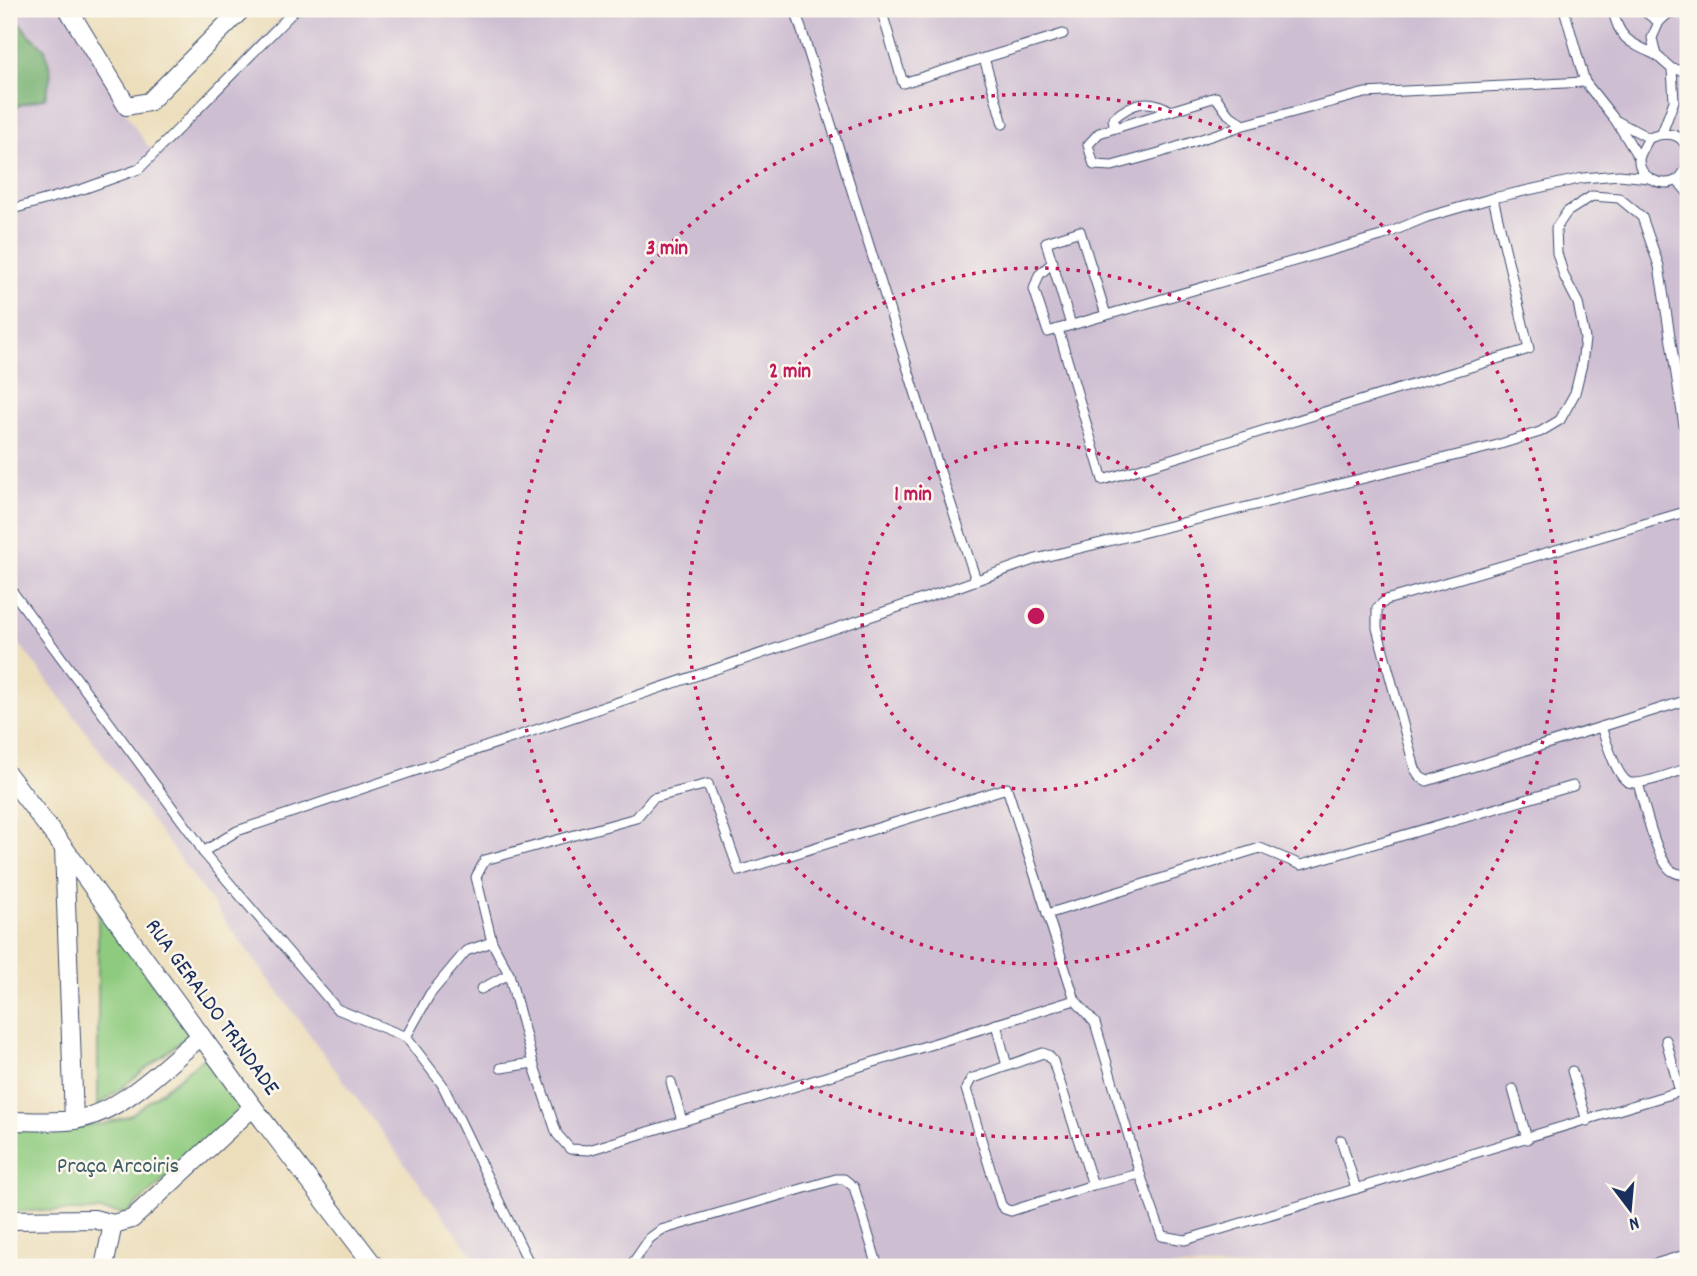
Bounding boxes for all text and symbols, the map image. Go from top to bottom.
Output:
text: 3 min [646,235,688,265]
text: 2 min [769,358,811,388]
text: 1 min [894,481,932,511]
centre of rings [1024,604,1048,628]
street label: RUA GERALDO TRINDADE [136,913,287,1104]
park label: Praça Arcoiris [57,1151,179,1184]
north arrow [1596,1174,1666,1244]
text: N [1625,1208,1642,1236]

